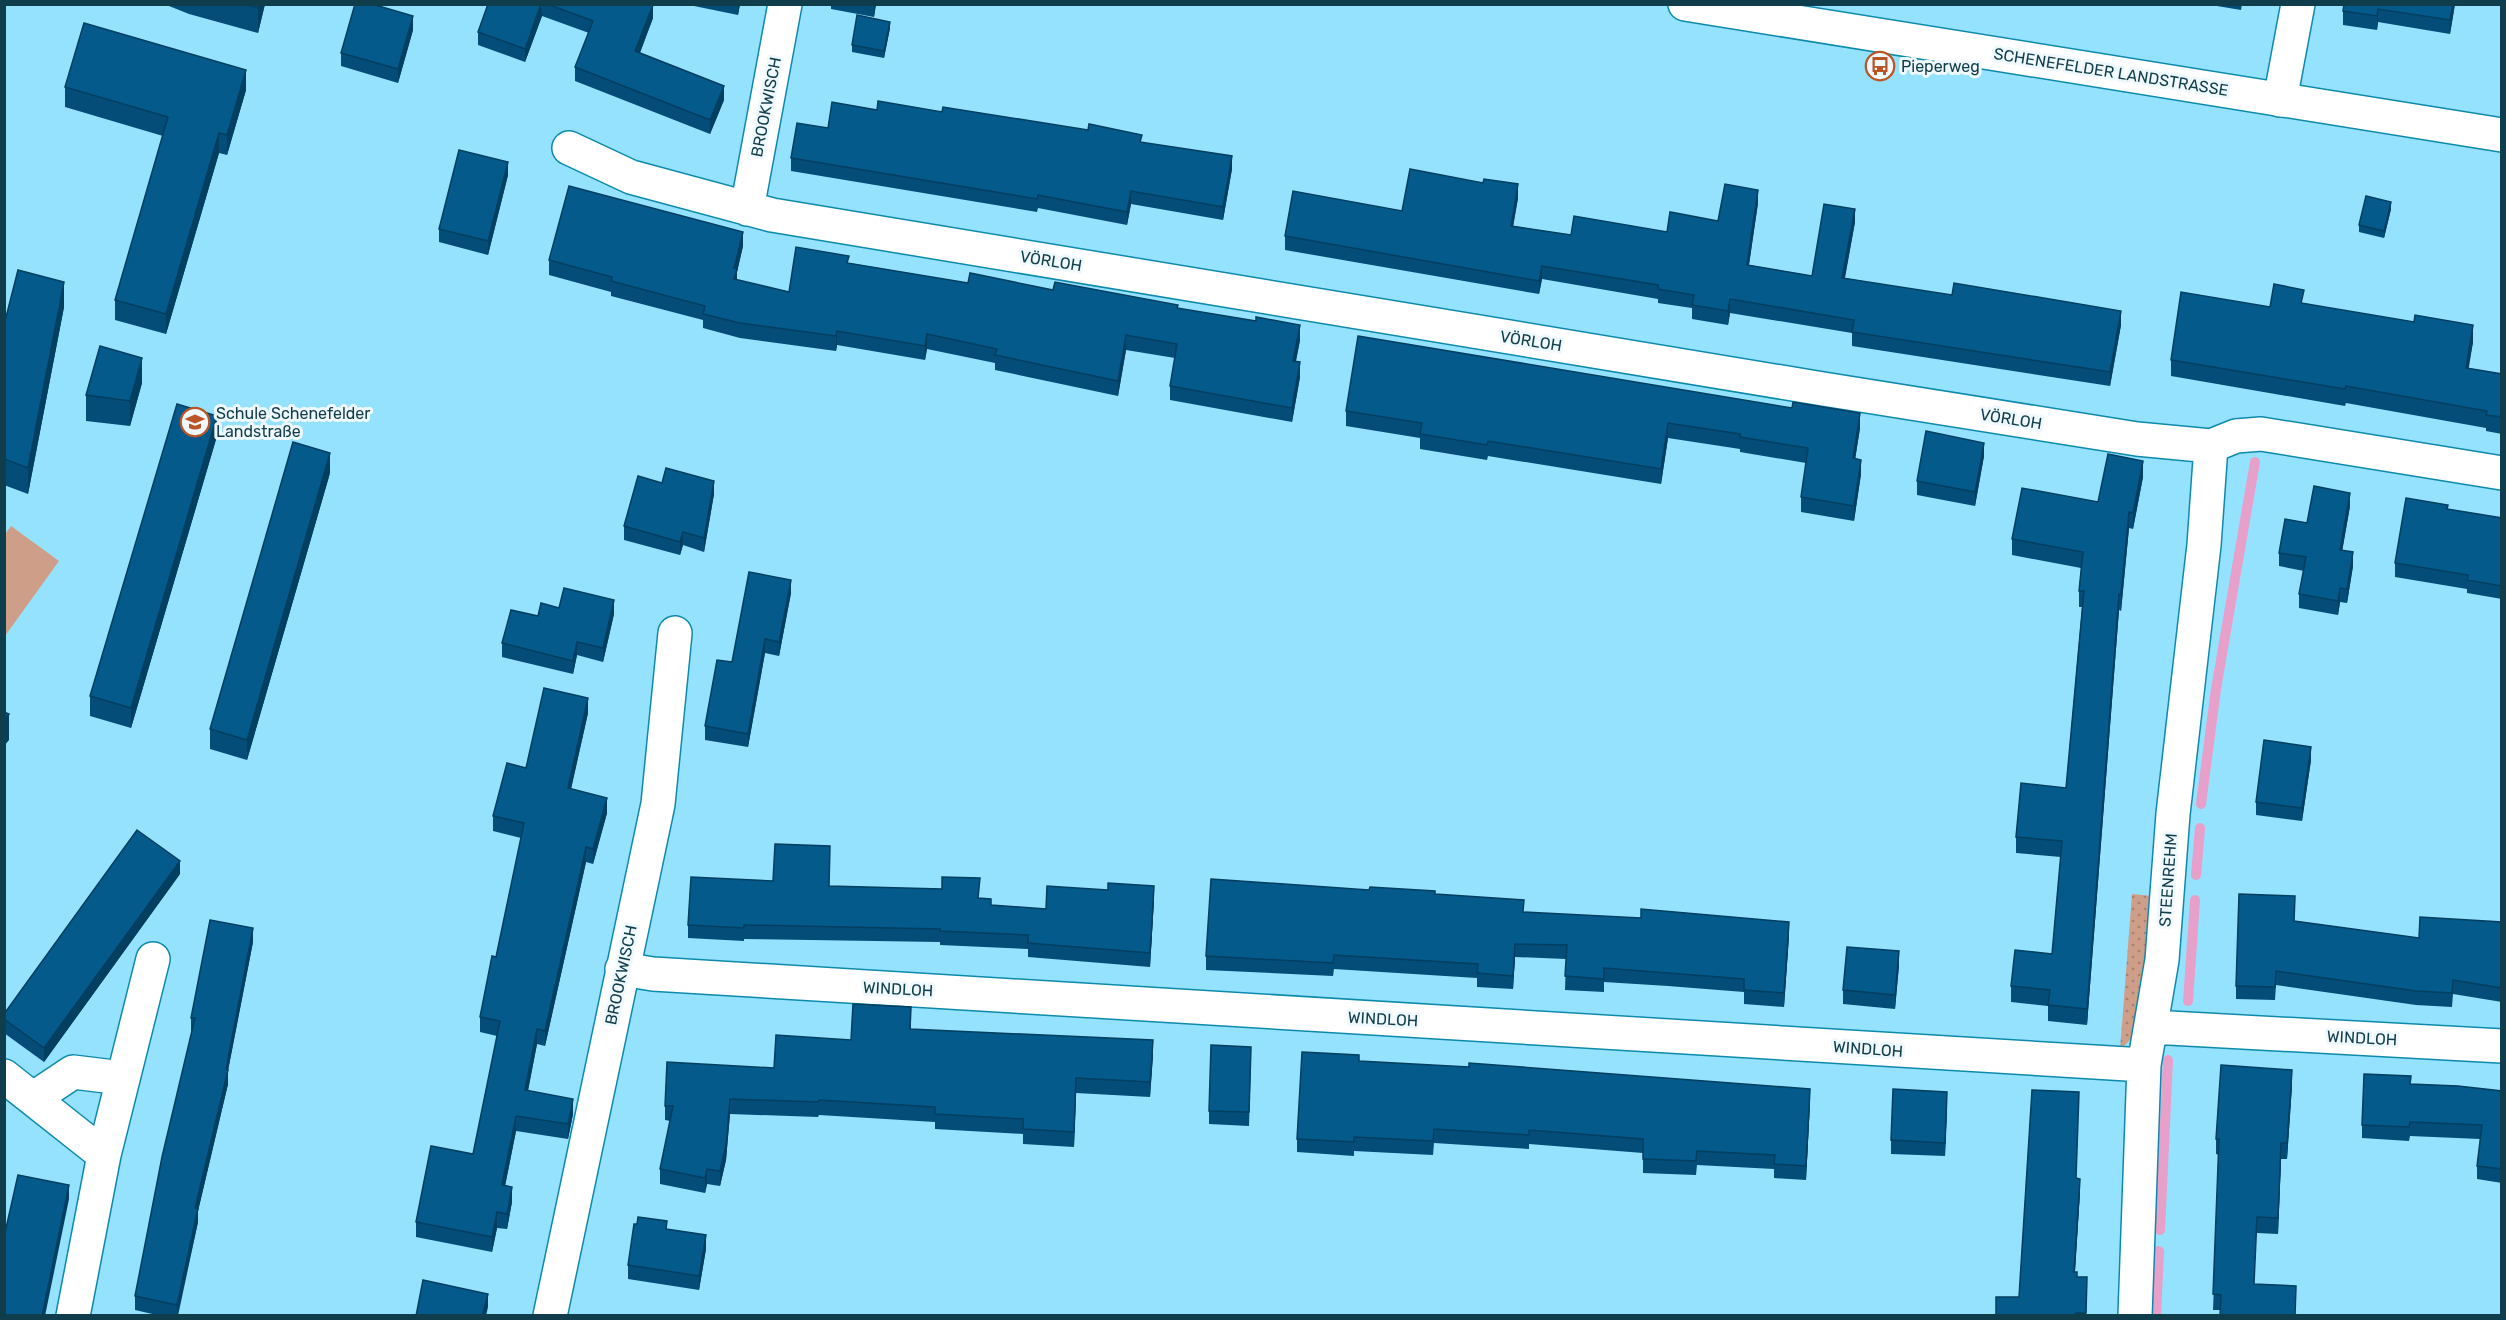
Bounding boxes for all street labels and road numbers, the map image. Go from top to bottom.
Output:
street label: SCHENEFELDER LANDSTRASSE [1992,44,2230,100]
street label: BROOKWISCH [747,55,785,159]
street label: VÖRLOH [1019,247,1083,275]
street label: VÖRLOH [1499,327,1563,355]
street label: VÖRLOH [1979,405,2043,433]
street label: STEENREHM [2155,832,2181,928]
street label: BROOKWISCH [601,923,641,1027]
street label: WINDLOH [862,978,934,1000]
street label: WINDLOH [1347,1008,1419,1030]
street label: WINDLOH [2326,1027,2398,1049]
street label: WINDLOH [1832,1037,1904,1061]

